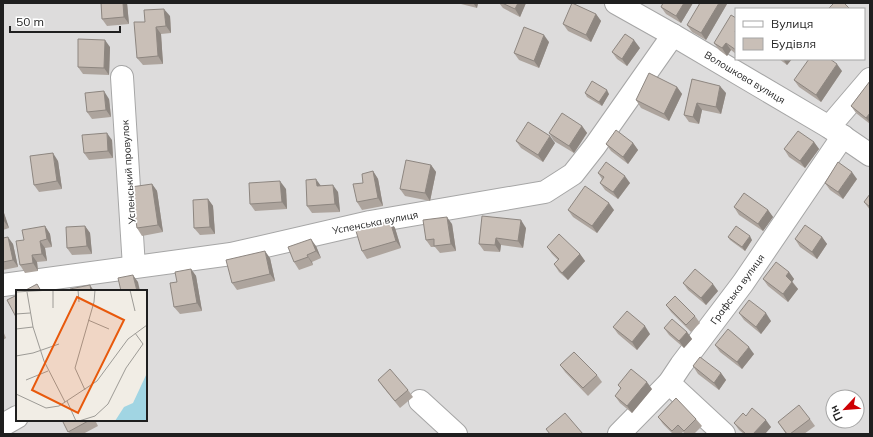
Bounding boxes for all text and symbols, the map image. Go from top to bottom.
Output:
scale bar [10,8,120,34]
legend [735,8,865,60]
text: 50 m [16,14,44,29]
text: Вулиця [771,16,813,31]
text: Будівля [771,36,816,51]
street label: Волошкова вулиця [702,48,787,107]
street label: Успенський провулок [118,119,139,226]
street label: Успенська вулиця [330,208,419,237]
street label: Графська вулиця [707,252,767,327]
inset map [16,290,147,421]
north arrow [825,389,865,429]
text: Пн [826,403,846,423]

